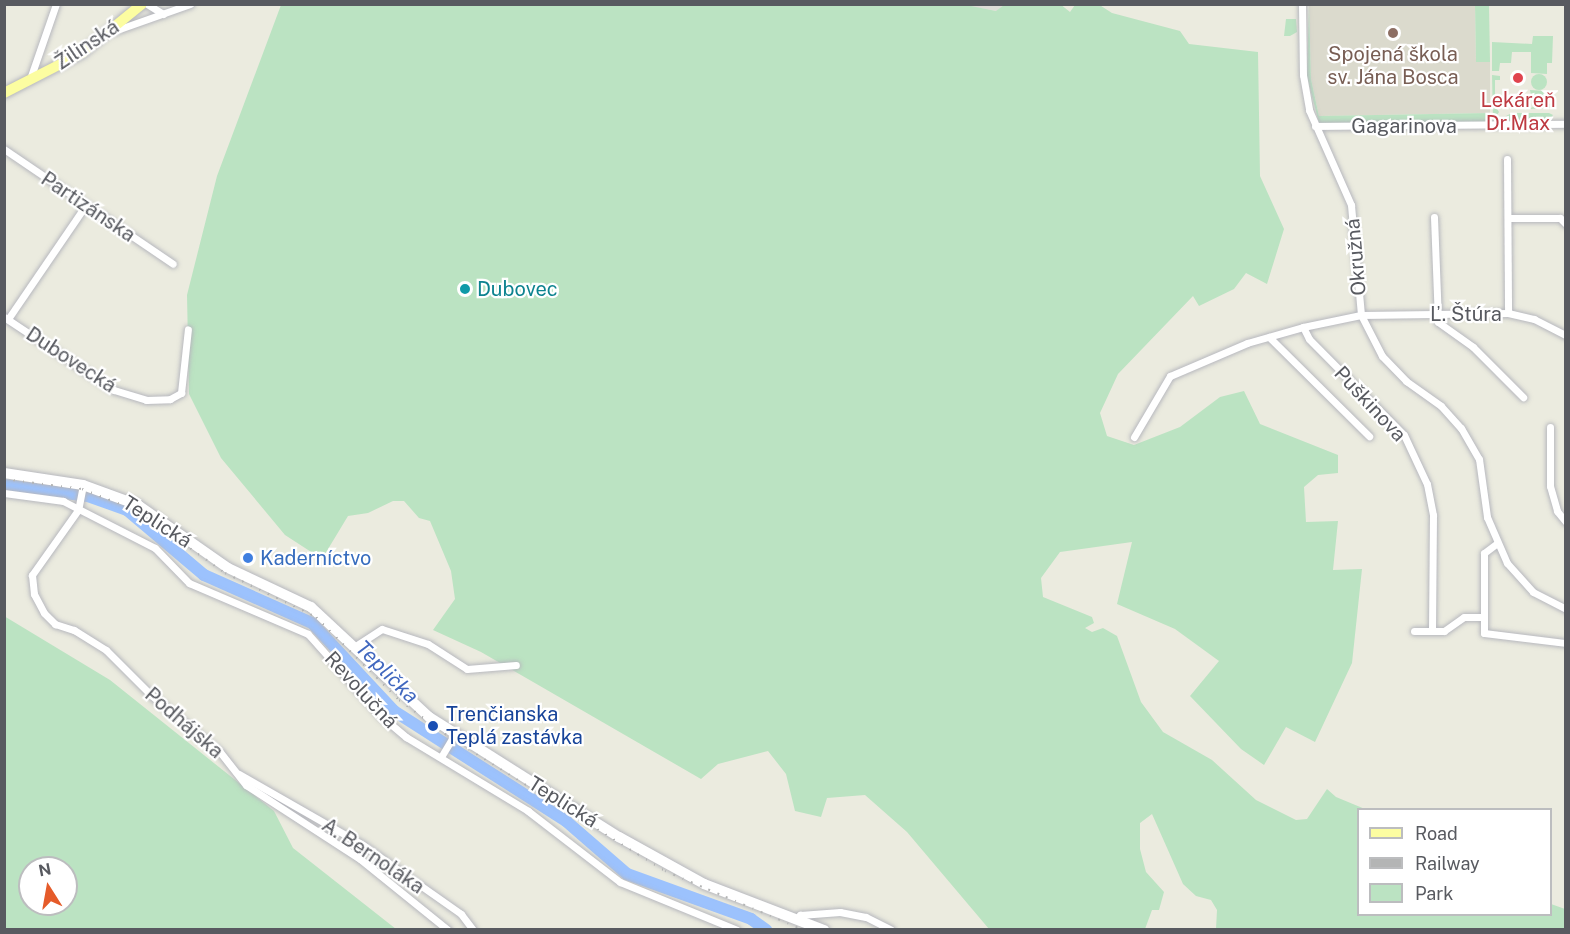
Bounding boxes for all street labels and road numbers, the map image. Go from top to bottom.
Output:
street label: Žilinská [50,15,124,75]
street label: Gagarinova [1351,114,1457,138]
street label: Partizánska [36,167,140,247]
street label: Okružná [1341,217,1371,297]
street label: Ľ. Štúra [1430,302,1502,326]
street label: Dubovecká [21,322,121,398]
street label: Puškinova [1329,361,1411,447]
street label: Teplická [118,491,196,553]
street label: Revolučná [319,647,403,733]
street label: Podhájska [140,682,228,764]
street label: Teplická [524,771,602,833]
street label: A. Bernoláka [317,813,429,899]

